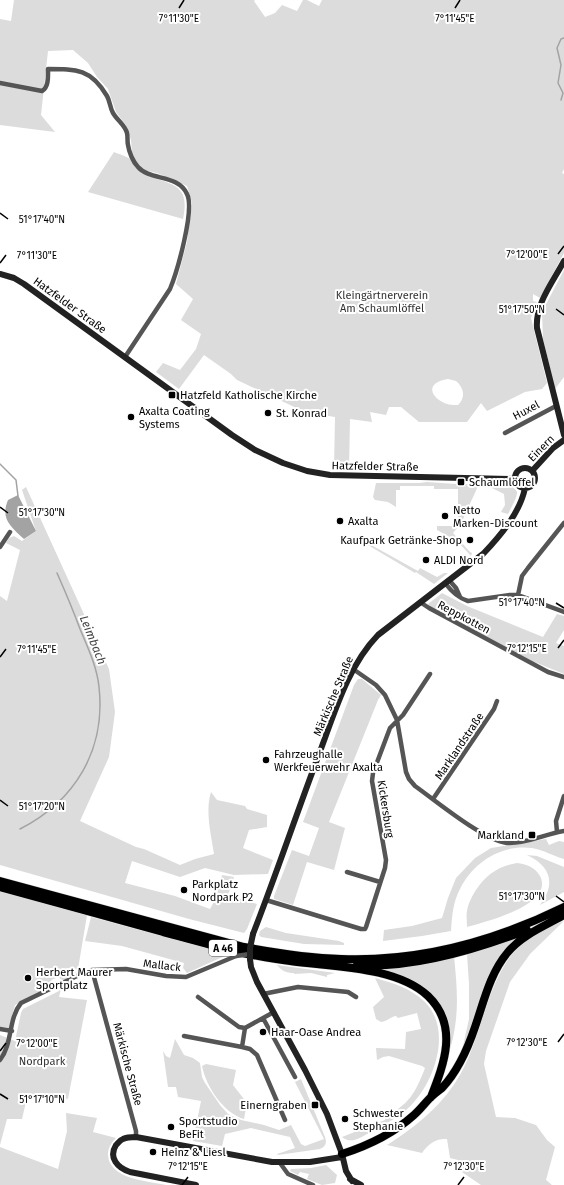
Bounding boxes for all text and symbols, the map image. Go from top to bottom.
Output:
text: 7°11'30"E [159,13,199,25]
text: 7°11'45"E [435,13,475,25]
text: 51°17'40"N [19,214,65,226]
text: 7°12'00"E [506,249,548,261]
text: 7°11'30"E [17,250,57,262]
street label: Hatzfelder Straße [31,275,109,336]
park label: Kleingärtnerverein Am Schaumlöffel [336,289,428,315]
text: 51°17'50"N [499,304,545,316]
place label: Hatzfeld Katholische Kirche [180,389,317,402]
marker: Hatzfeld Katholische Kirche [167,390,177,400]
street label: Huxel [511,398,542,423]
place label: Axalta Coating Systems [139,405,210,431]
place label: St. Konrad [276,407,327,420]
marker: St. Konrad [263,408,273,418]
marker: Axalta Coating Systems [126,412,136,422]
street label: Einern [525,432,557,464]
street label: Hatzfelder Straße [331,459,419,474]
place label: Schaumlöffel [469,476,535,489]
marker: Schaumlöffel [456,477,466,487]
place label: Netto Marken-Discount [453,504,538,530]
text: 51°17'30"N [19,507,65,519]
marker: Netto Marken-Discount [440,511,450,521]
place label: Axalta [348,515,378,528]
marker: Axalta [335,516,345,526]
place label: Kaufpark Getränke-Shop [340,534,462,547]
marker: Kaufpark Getränke-Shop [465,535,475,545]
place label: ALDI Nord [434,554,483,567]
marker: ALDI Nord [421,555,431,565]
text: 51°17'40"N [499,597,545,609]
street label: Reppkotten [435,598,492,637]
water label: Leimbach [77,613,109,667]
text: 7°12'15"E [507,643,547,655]
text: 7°11'45"E [17,644,57,656]
street label: Märkische Straße [311,654,356,738]
street label: Marklandstraße [432,710,487,782]
place label: Fahrzeughalle Werkfeuerwehr Axalta [274,748,383,774]
marker: Fahrzeughalle Werkfeuerwehr Axalta [261,755,271,765]
street label: Kickersburg [375,779,397,839]
text: 51°17'20"N [19,801,65,813]
place label: Markland [477,829,524,842]
marker: Markland [527,830,537,840]
place label: Parkplatz Nordpark P2 [192,878,253,904]
marker: Parkplatz Nordpark P2 [179,885,189,895]
text: 51°17'30"N [499,891,545,903]
road number: A 46 [209,940,237,956]
street label: Mallack [142,957,182,974]
place label: Herbert Maurer Sportplatz [36,966,113,992]
marker: Herbert Maurer Sportplatz [23,973,33,983]
street label: Märkische Straße [110,1021,145,1107]
place label: Haar-Oase Andrea [271,1026,361,1039]
marker: Haar-Oase Andrea [258,1027,268,1037]
text: 7°12'30"E [506,1037,548,1049]
text: 7°12'00"E [16,1038,58,1050]
park label: Nordpark [19,1055,66,1068]
text: 51°17'10"N [19,1094,65,1106]
place label: Einerngraben [240,1099,307,1112]
marker: Einerngraben [310,1100,320,1110]
place label: Schwester Stephanie [353,1107,405,1133]
marker: Schwester Stephanie [340,1114,350,1124]
place label: Sportstudio BeFit [179,1115,238,1141]
marker: Sportstudio BeFit [166,1122,176,1132]
place label: Heinz & Liesl [161,1146,226,1159]
marker: Heinz & Liesl [148,1147,158,1157]
text: 7°12'15"E [168,1161,208,1173]
text: 7°12'30"E [443,1161,485,1173]

